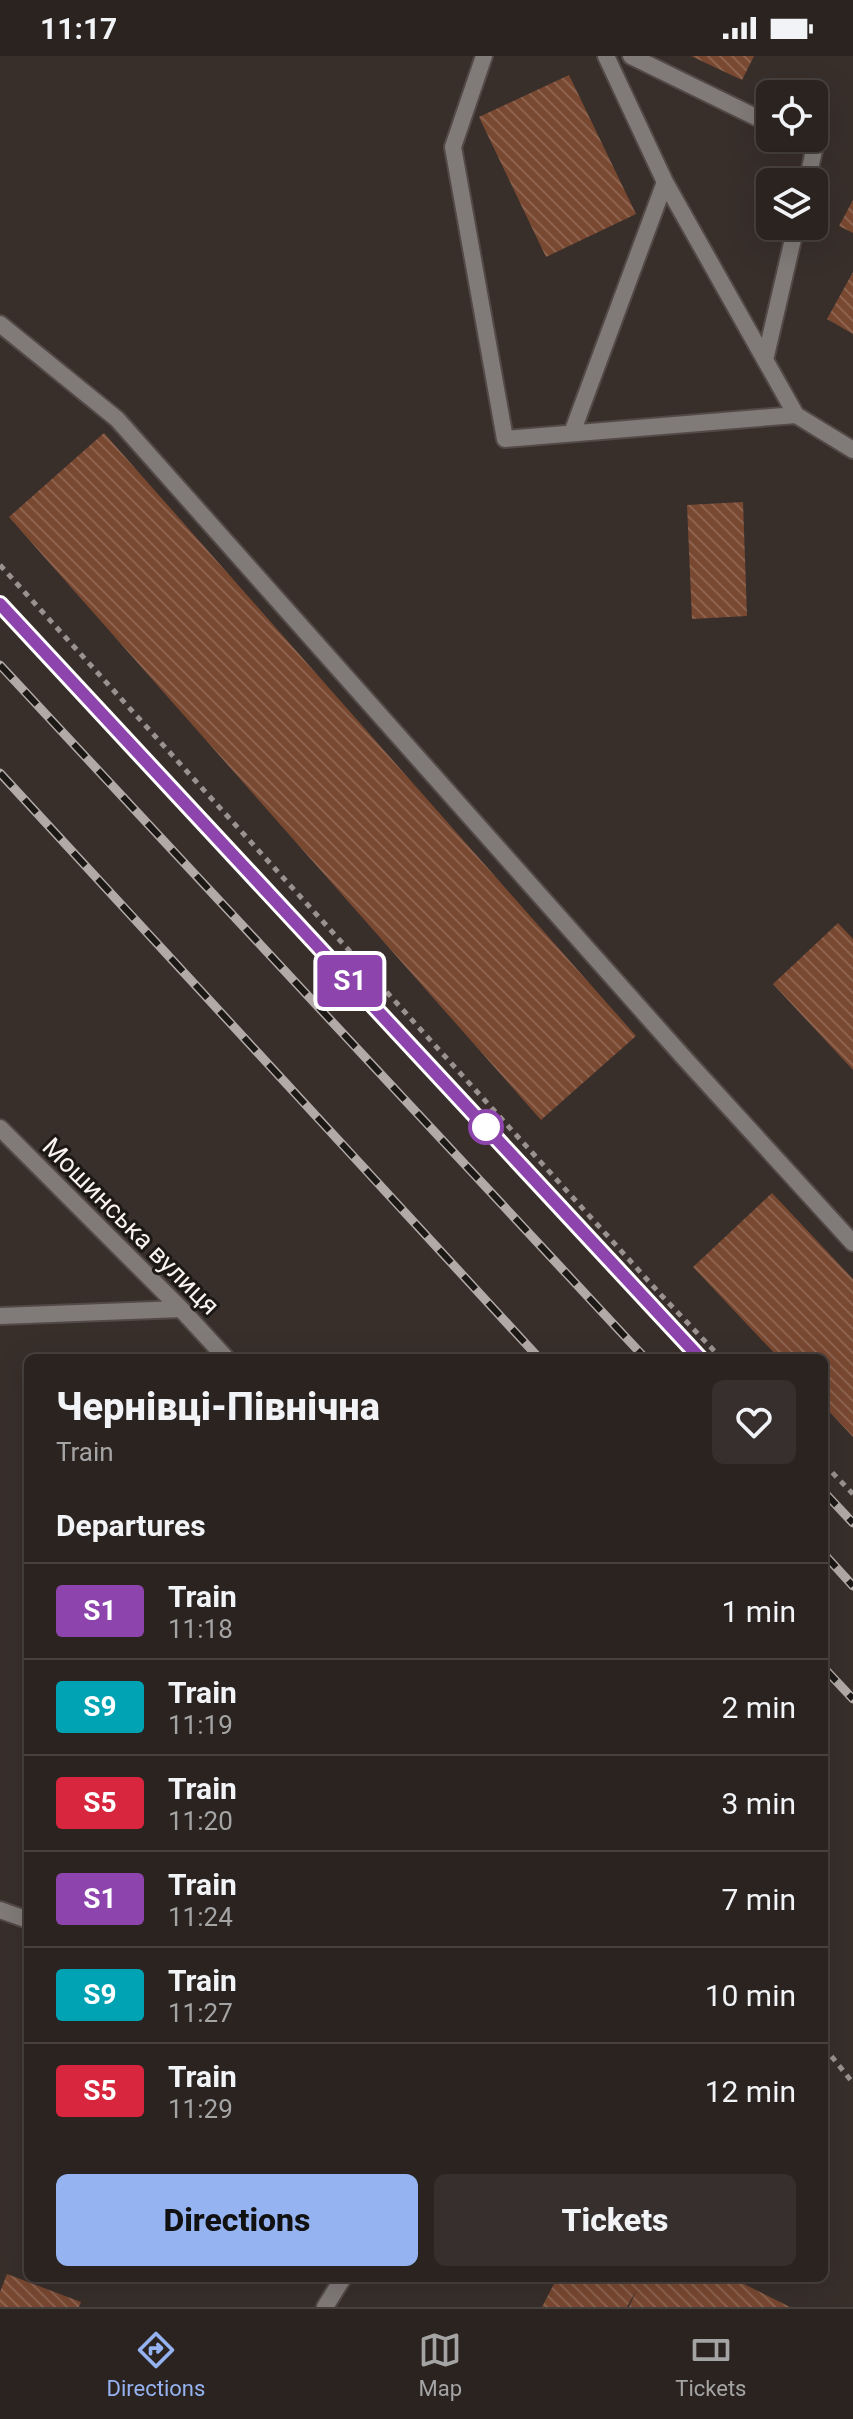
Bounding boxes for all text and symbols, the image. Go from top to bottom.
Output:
text: 11:17 [40,11,117,46]
map controls [756,80,828,240]
button: locate [756,80,828,152]
button: layers [756,168,828,240]
line badge: S1 [314,955,386,1007]
text: S1 [333,964,367,997]
unlabelled marker [469,1110,503,1144]
street label: Мошинська вулиця [36,1131,226,1321]
button: heart [712,1380,796,1464]
text: Чернівці-Північна [56,1385,380,1429]
text: Train [56,1437,114,1467]
text: Departures [56,1508,206,1543]
text: Train [168,1579,237,1614]
text: S1 [83,1594,117,1627]
text: 1 min [722,1594,796,1629]
text: 11:18 [168,1614,233,1644]
text: Train [168,1675,237,1710]
text: S9 [83,1690,117,1723]
text: 2 min [722,1690,796,1725]
text: 11:19 [168,1710,233,1740]
text: Train [168,1771,237,1806]
text: S5 [83,1786,117,1819]
text: 3 min [722,1786,796,1821]
text: 11:20 [168,1806,233,1836]
text: Train [168,1867,237,1902]
text: S1 [83,1882,117,1915]
text: 7 min [722,1882,796,1917]
text: 11:24 [168,1902,233,1932]
text: Train [168,1963,237,1998]
text: S9 [83,1978,117,2011]
text: 10 min [705,1978,796,2013]
text: 11:27 [168,1998,233,2028]
text: Train [168,2059,237,2094]
text: S5 [83,2074,117,2107]
text: 12 min [705,2074,796,2109]
text: 11:29 [168,2094,233,2124]
button: Directions [56,2174,418,2266]
button: Tickets [434,2174,796,2266]
tab: Directions [107,2328,205,2401]
tab: Map [418,2328,462,2401]
tab: Tickets [675,2328,746,2401]

